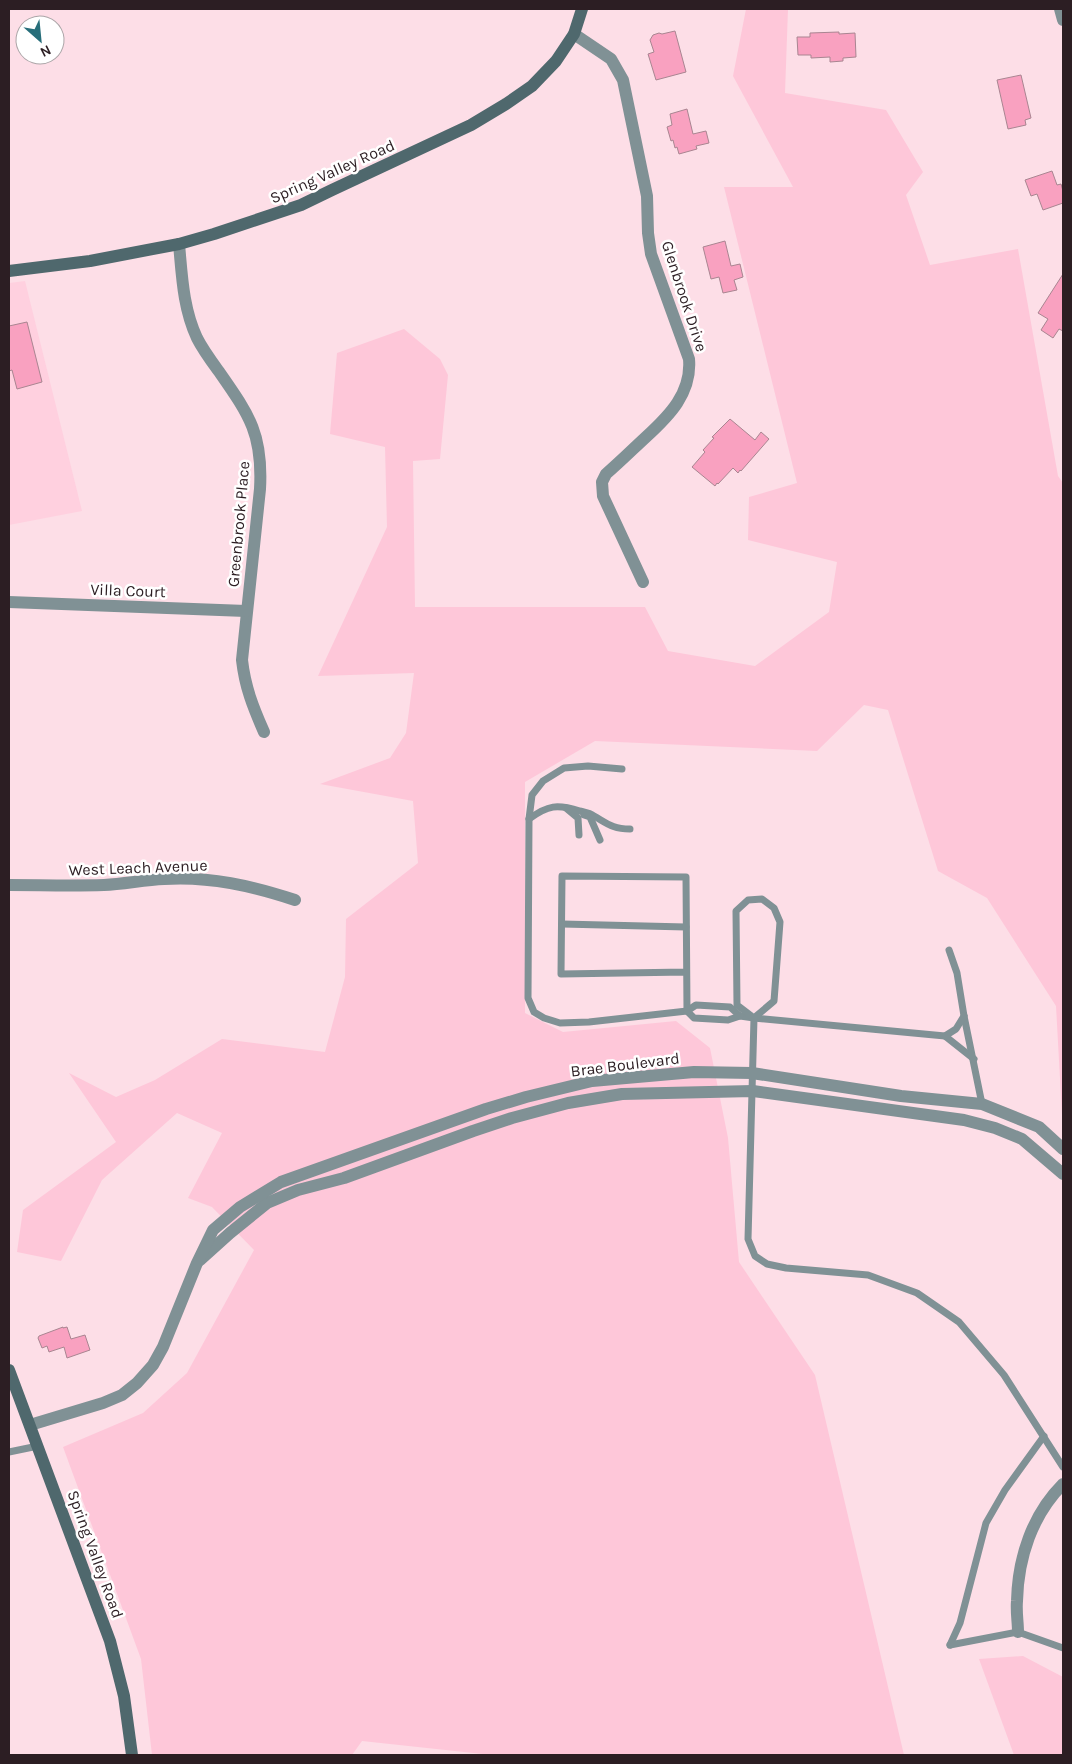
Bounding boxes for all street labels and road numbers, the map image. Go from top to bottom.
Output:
street label: Spring Valley Road [267,135,398,208]
street label: Glenbrook Drive [658,238,711,354]
street label: Greenbrook Place [224,460,253,588]
street label: Villa Court [90,580,166,601]
street label: West Leach Avenue [68,856,208,879]
street label: Brae Boulevard [569,1048,681,1081]
street label: Spring Valley Road [64,1488,127,1621]

